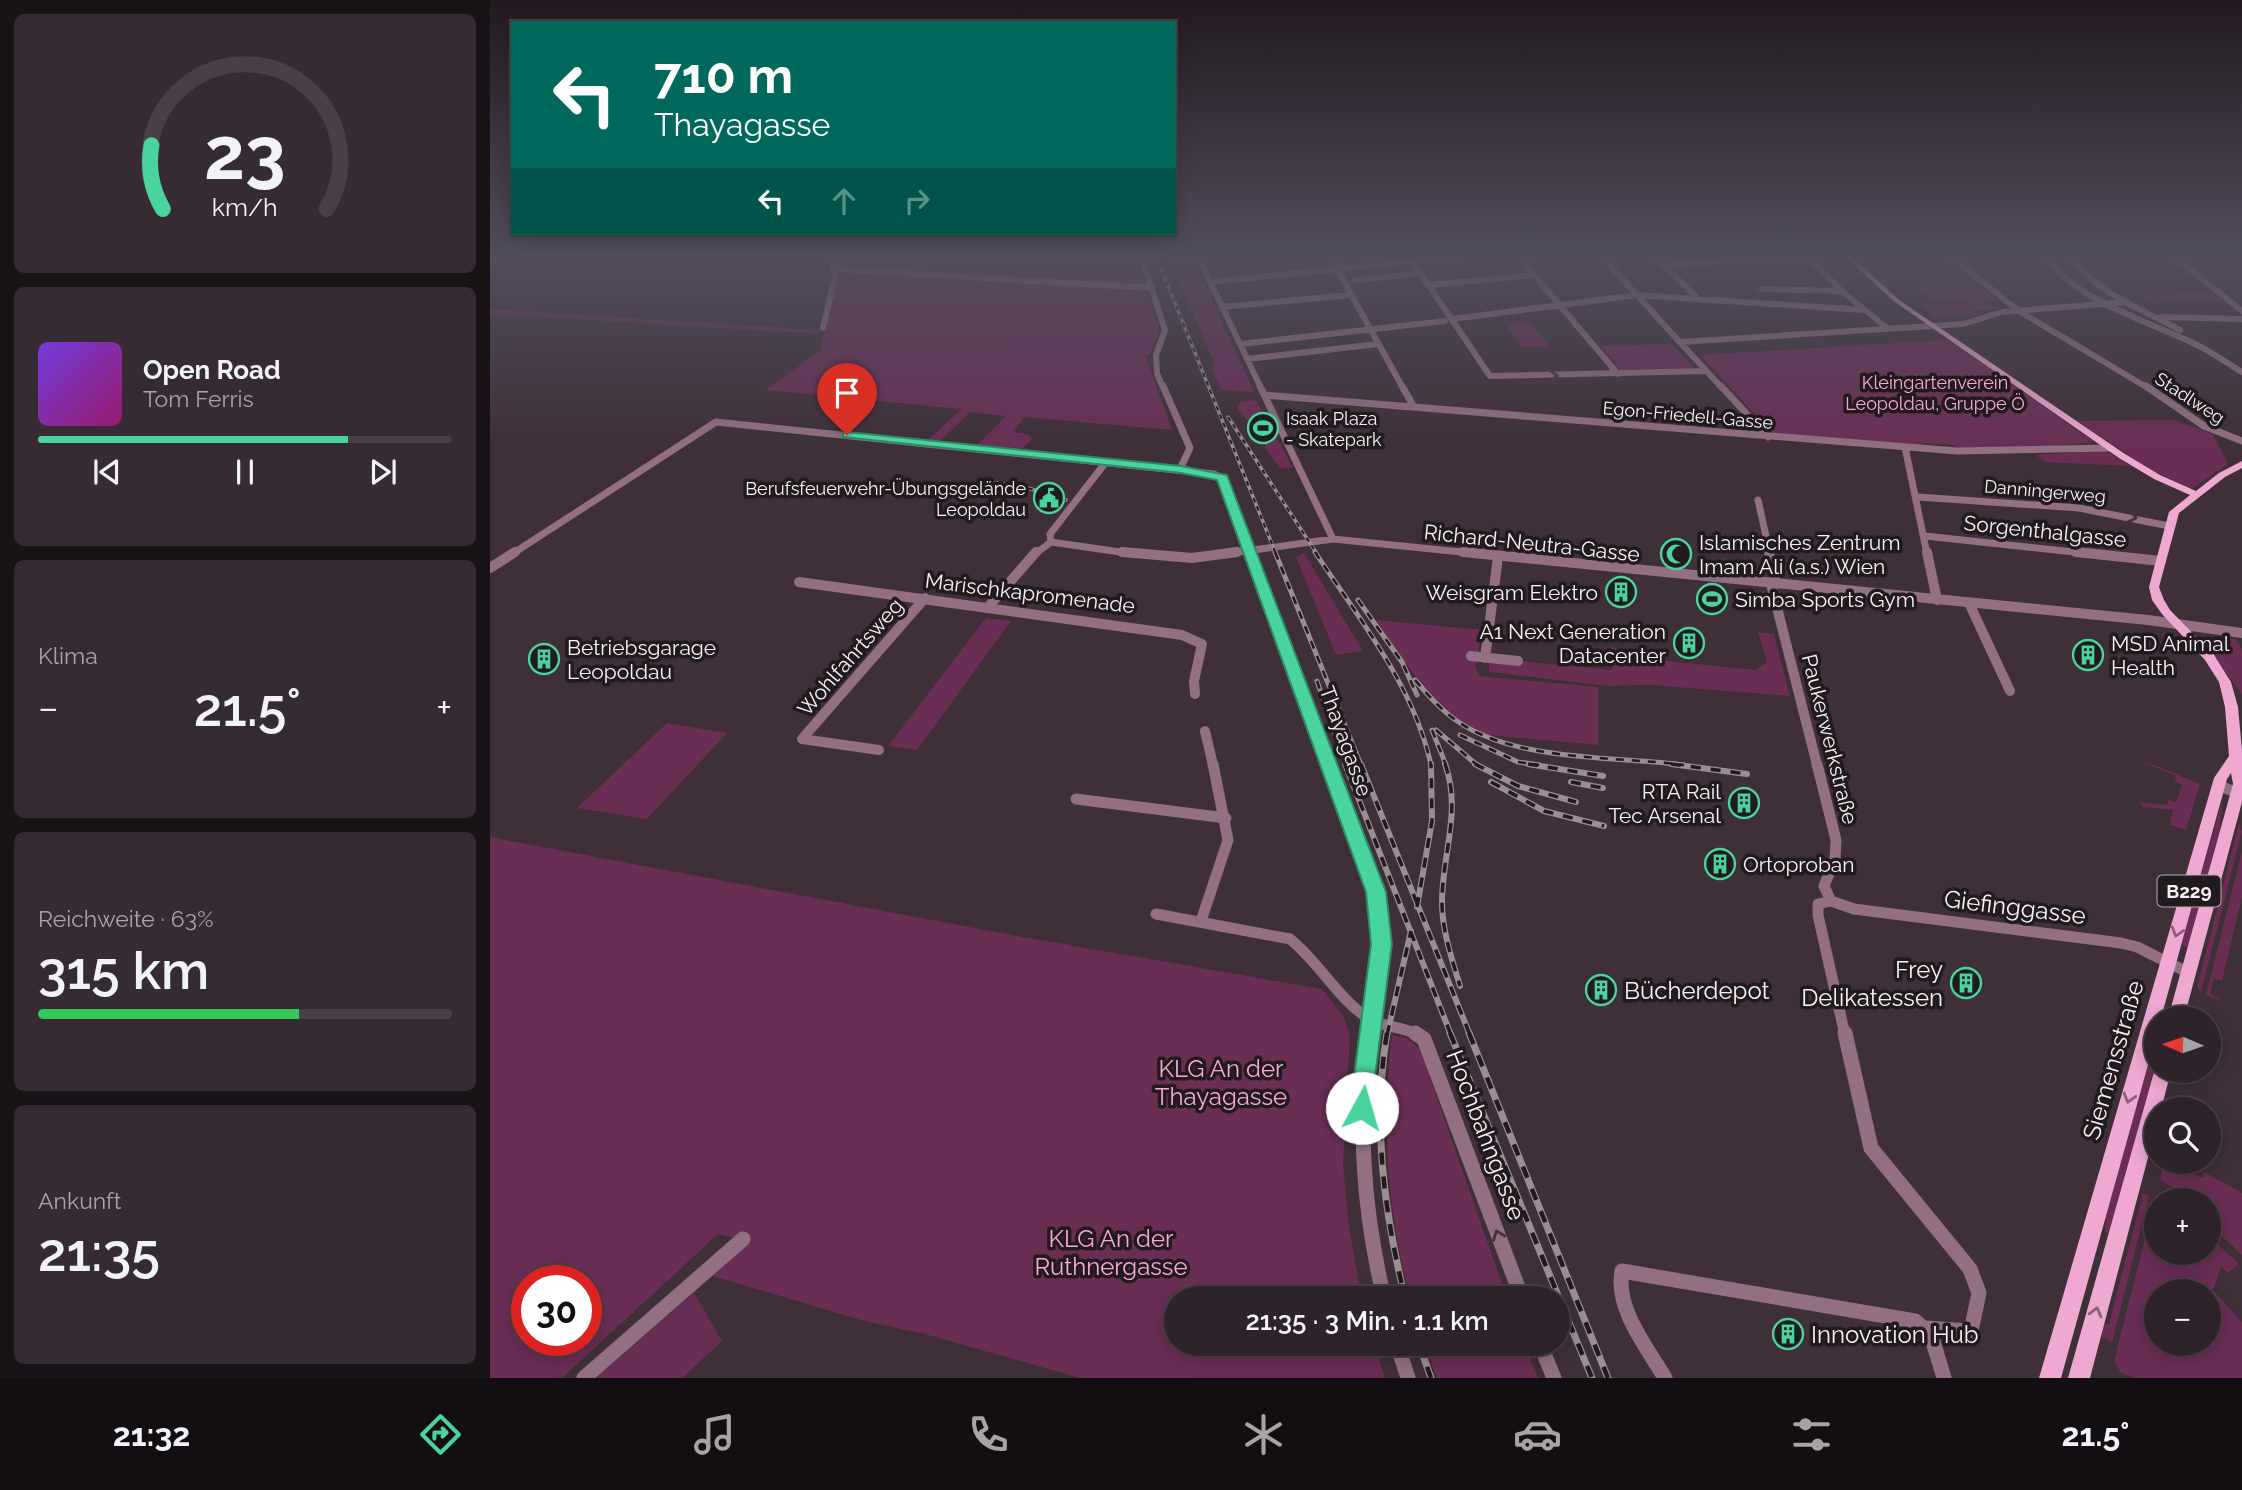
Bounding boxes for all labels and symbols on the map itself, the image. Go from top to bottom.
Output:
pin [817,363,877,435]
one-way arrow [1548,368,1559,383]
street label: Stadlweg [2151,368,2229,428]
park label: Kleingartenverein Leopoldau, Gruppe Ö [1845,372,2025,414]
street label: Egon-Friedell-Gasse [1602,397,1774,433]
place label: Isaak Plaza - Skatepark [1286,408,1382,450]
sports icon: Isaak Plaza - Skatepark [1246,411,1280,445]
street label: Danningerweg [1983,475,2107,507]
place label: Berufsfeuerwehr-Übungsgelände Leopoldau [745,478,1026,520]
public building icon: Berufsfeuerwehr-Übungsgelände Leopoldau [1032,481,1066,515]
one-way arrow [2126,509,2138,523]
street label: Sorgenthalgasse [1963,510,2127,552]
street label: Richard-Neutra-Gasse [1423,519,1641,567]
place label: Islamisches Zentrum Imam Ali (a.s.) Wien [1699,530,1901,579]
mosque icon: Islamisches Zentrum Imam Ali (a.s.) Wien [1659,537,1693,571]
street label: Marischkapromenade [924,568,1136,618]
building icon: Weisgram Elektro [1604,575,1638,609]
place label: Weisgram Elektro [1425,580,1598,605]
sports icon: Simba Sports Gym [1695,582,1729,616]
place label: Simba Sports Gym [1735,587,1915,612]
street label: Wohlfahrtsweg [792,593,908,721]
place label: A1 Next Generation Datacenter [1480,619,1667,668]
building icon: A1 Next Generation Datacenter [1672,626,1706,660]
place label: MSD Animal Health [2111,631,2230,680]
place label: Betriebsgarage Leopoldau [567,635,716,684]
building icon: MSD Animal Health [2071,638,2105,672]
building icon: Betriebsgarage Leopoldau [527,642,561,676]
street label: Paukerwerkstraße [1797,651,1863,827]
street label: Thayagasse [1314,682,1378,800]
place label: RTA Rail Tec Arsenal [1609,779,1721,828]
building icon: RTA Rail Tec Arsenal [1727,786,1761,820]
building icon: Ortoproban [1703,847,1737,881]
place label: Ortoproban [1743,852,1855,877]
road number: B229 [2158,876,2220,906]
street label: Giefinggasse [1943,884,2087,930]
one-way arrow [2170,926,2185,938]
place label: Frey Delikatessen [1801,955,1943,1012]
building icon: Frey Delikatessen [1949,966,1983,1000]
building icon: Bücherdepot [1584,973,1618,1007]
place label: Bücherdepot [1624,976,1770,1005]
street label: Siemensstraße [2076,977,2150,1143]
north arrow [2144,1006,2221,1083]
street label: Hochbahngasse [1440,1046,1532,1224]
park label: KLG An der Thayagasse [1155,1054,1287,1111]
position arrow [1325,1071,1399,1145]
one-way arrow [2122,1092,2137,1104]
park label: KLG An der Ruthnergasse [1034,1224,1188,1281]
one-way arrow [1492,1229,1506,1241]
speed limit sign: 30 [511,1265,602,1356]
one-way arrow [2088,1306,2102,1318]
building icon: Innovation Hub [1771,1317,1805,1351]
place label: Innovation Hub [1811,1320,1979,1349]

